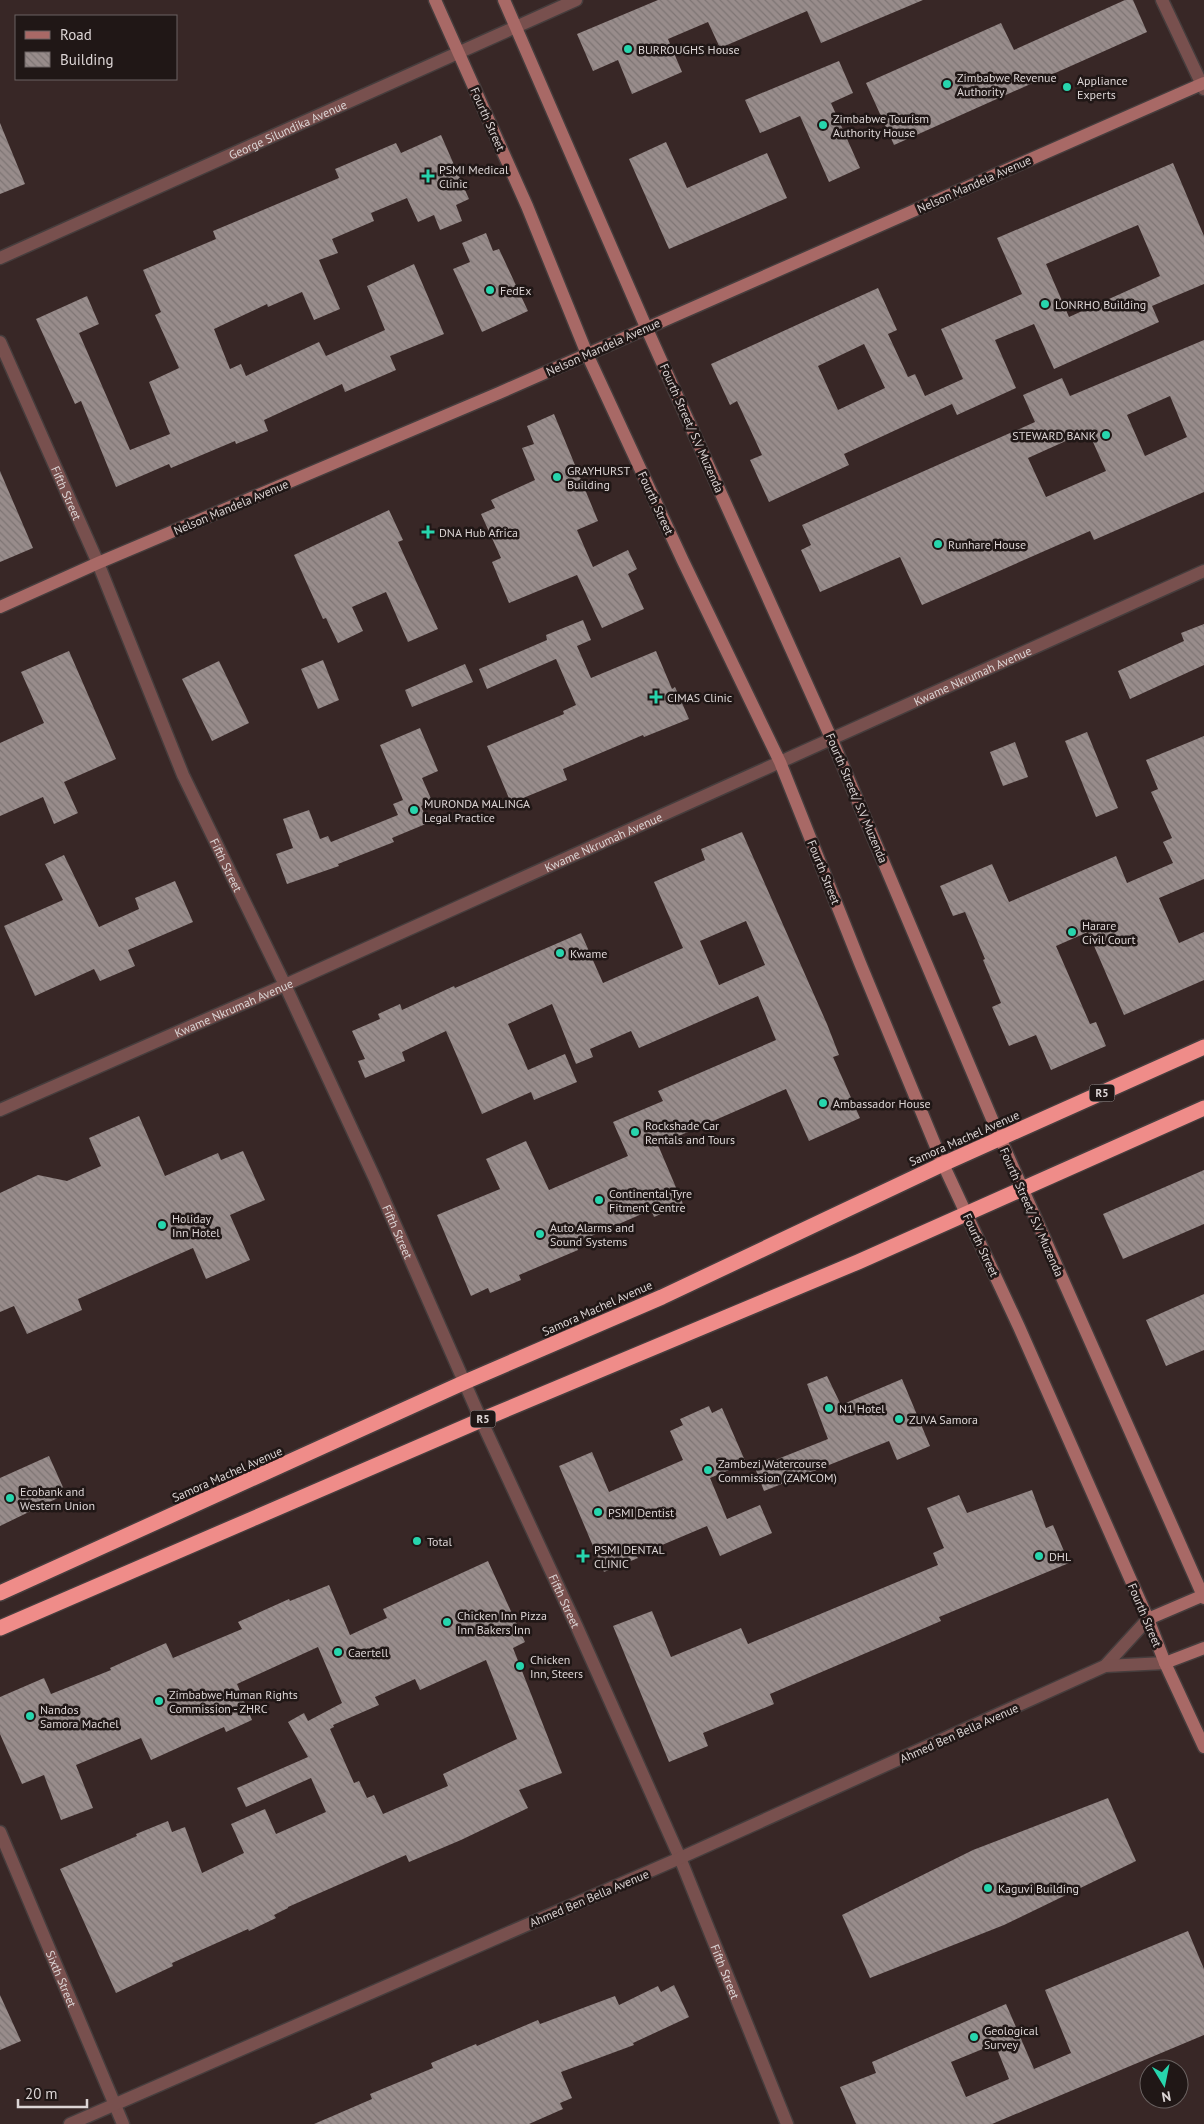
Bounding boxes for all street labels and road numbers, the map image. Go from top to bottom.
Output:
street label: Fourth Street [467,85,509,153]
street label: George Silundika Avenue [226,96,349,162]
street label: Nelson Mandela Avenue [915,152,1033,216]
street label: Nelson Mandela Avenue [544,315,662,379]
street label: Fourth Street/ S.V Muzenda [657,361,727,495]
street label: Fifth Street [48,463,85,522]
street label: Fourth Street [635,469,677,537]
street label: Nelson Mandela Avenue [171,476,291,538]
street label: Kwame Nkrumah Avenue [911,642,1034,708]
street label: Fourth Street/ S.V Muzenda [823,731,891,865]
street label: Kwame Nkrumah Avenue [542,809,664,875]
street label: Fifth Street [207,836,246,894]
street label: Fourth Street [804,838,844,906]
street label: Kwame Nkrumah Avenue [172,975,295,1040]
road number: R5 [1090,1084,1114,1102]
street label: Samora Machel Avenue [907,1107,1021,1169]
street label: Fourth Street/ S.V Muzenda [997,1145,1067,1279]
street label: Fifth Street [380,1202,417,1261]
street label: Fourth Street [960,1211,1002,1279]
street label: Samora Machel Avenue [540,1277,654,1339]
road number: R5 [470,1410,496,1428]
street label: Samora Machel Avenue [170,1443,284,1505]
street label: Fifth Street [546,1571,584,1630]
street label: Fourth Street [1125,1581,1165,1649]
street label: Ahmed Ben Bella Avenue [897,1700,1021,1766]
street label: Ahmed Ben Bella Avenue [527,1866,651,1930]
street label: Fifth Street [708,1942,743,2001]
street label: Sixth Street [43,1948,80,2009]

